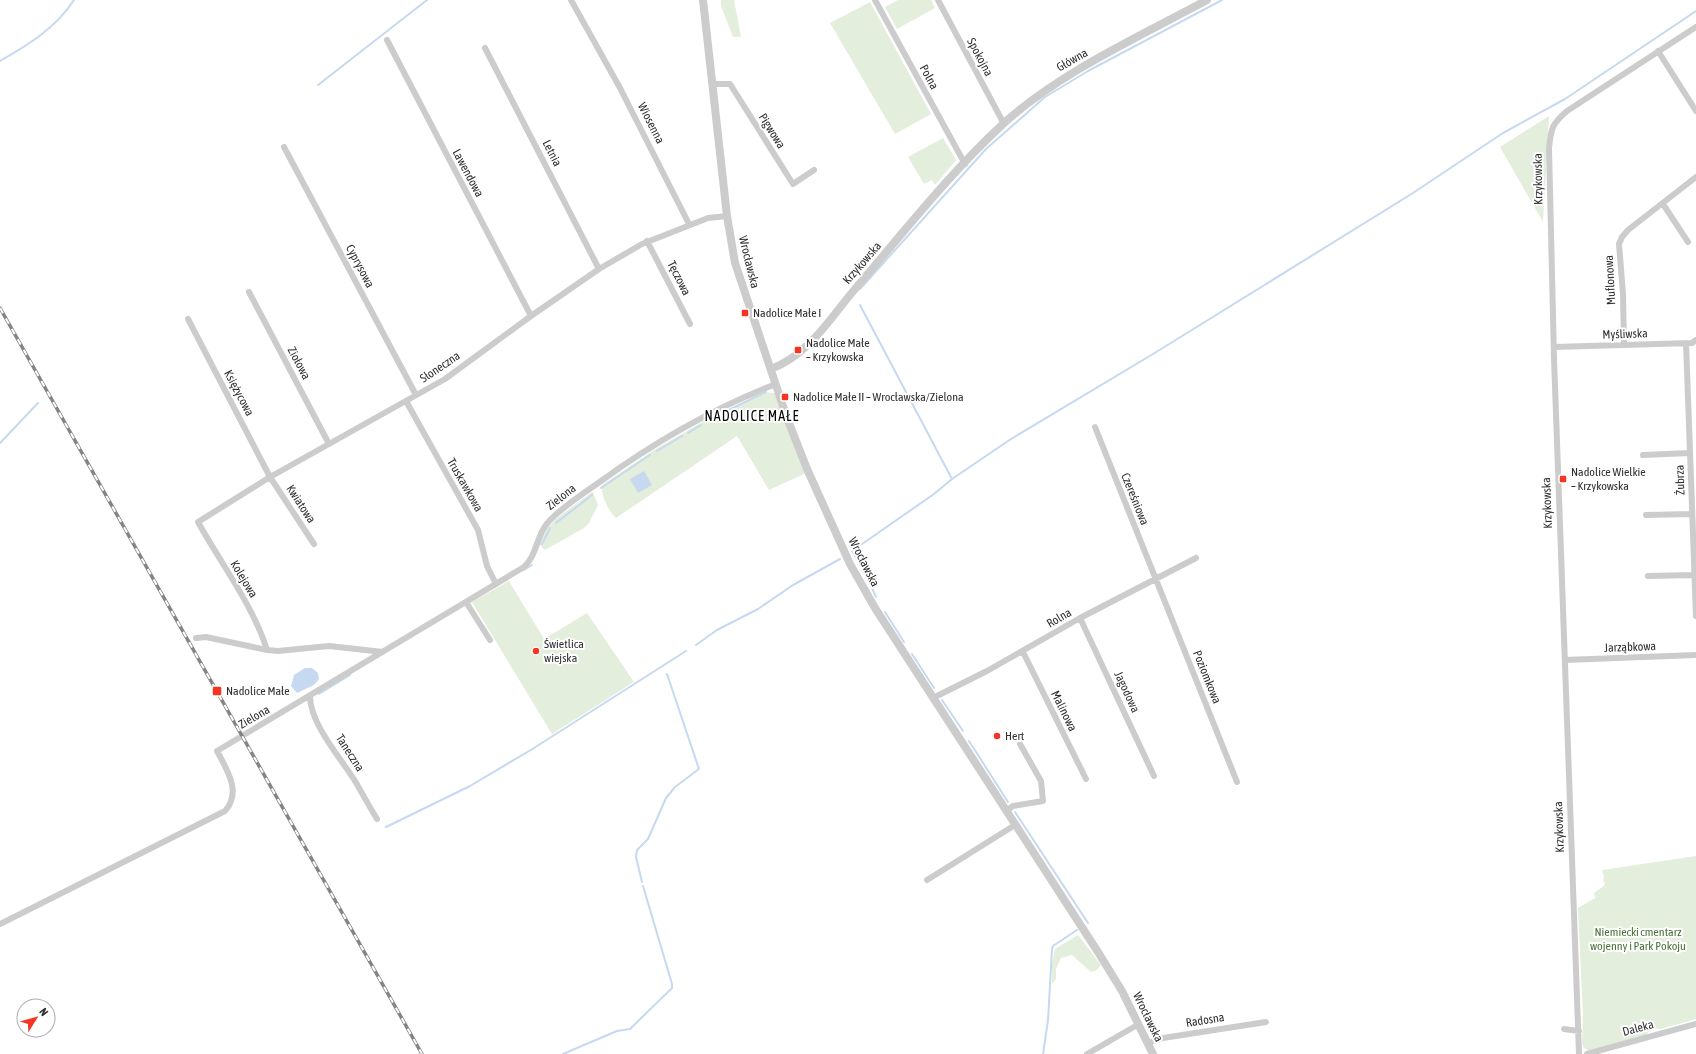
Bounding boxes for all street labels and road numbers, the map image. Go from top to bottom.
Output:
street label: Spokojna [964,36,996,78]
street label: Główna [1054,46,1090,74]
street label: Polna [917,62,941,92]
street label: Wiosenna [635,100,667,146]
street label: Pigwowa [756,111,788,151]
street label: Letnia [539,137,565,169]
street label: Lawendowa [450,147,486,199]
street label: Krzykowska [1531,153,1545,205]
street label: Wrocławska [736,234,762,290]
street label: Krzykowska [840,239,884,287]
street label: Cyprysowa [343,242,377,290]
street label: Muflonowa [1602,255,1618,305]
street label: Tęczowa [664,258,694,298]
street label: Myśliwska [1602,326,1648,342]
street label: Ziołowa [285,344,313,382]
street label: Słoneczna [417,349,463,385]
street label: Księżycowa [221,368,257,418]
street label: Truskawkowa [444,456,486,514]
street label: Żubrza [1672,465,1688,495]
street label: Czereśniowa [1118,471,1152,527]
street label: Krzykowska [1539,477,1555,529]
street label: Zielona [543,481,579,513]
street label: Kwiatowa [284,482,318,526]
street label: Wrocławska [846,535,882,589]
street label: Kolejowa [228,558,260,600]
street label: Rolna [1044,605,1074,631]
street label: Jarząbkowa [1604,639,1656,655]
street label: Poziomkowa [1190,648,1224,706]
street label: Jagodowa [1111,669,1143,715]
street label: Malinowa [1048,688,1080,734]
street label: Zielona [236,703,272,731]
street label: Taneczna [333,732,367,774]
street label: Krzykowska [1551,801,1567,853]
street label: Wrocławska [1130,990,1166,1044]
street label: Radosna [1185,1010,1225,1030]
street label: Daleka [1621,1017,1655,1039]

